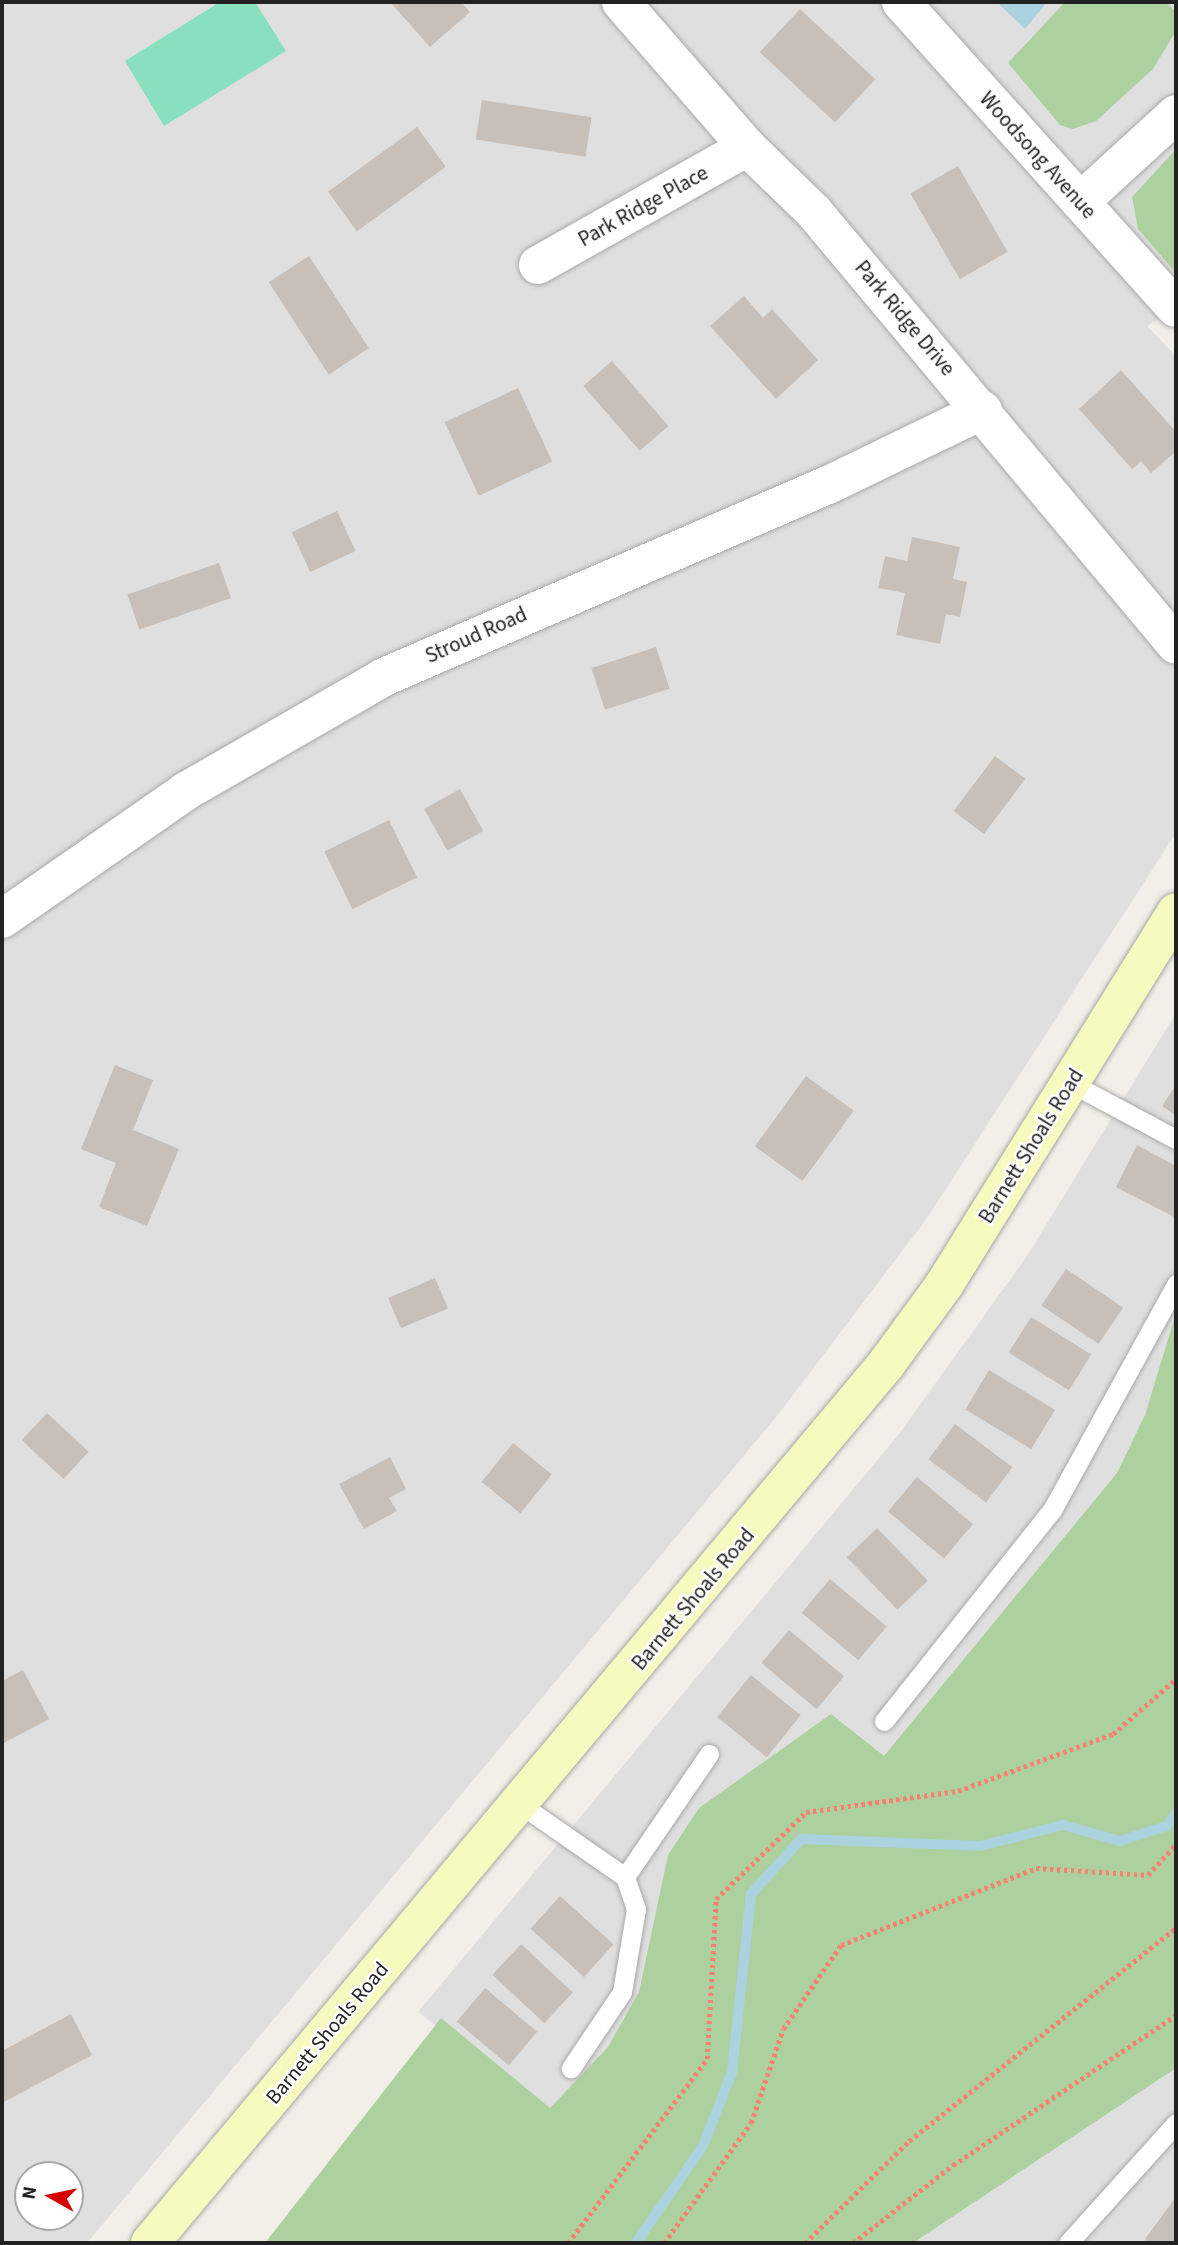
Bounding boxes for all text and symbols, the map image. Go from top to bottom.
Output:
street label: Woodsong Avenue [974,86,1102,224]
street label: Park Ridge Place [574,160,712,252]
street label: Park Ridge Drive [850,255,960,381]
street label: Stroud Road [421,601,531,669]
street label: Barnett Shoals Road [973,1064,1089,1228]
street label: Barnett Shoals Road [626,1523,760,1675]
street label: Barnett Shoals Road [260,1957,394,2109]
north arrow [14,2161,84,2231]
text: N [15,2185,44,2201]

